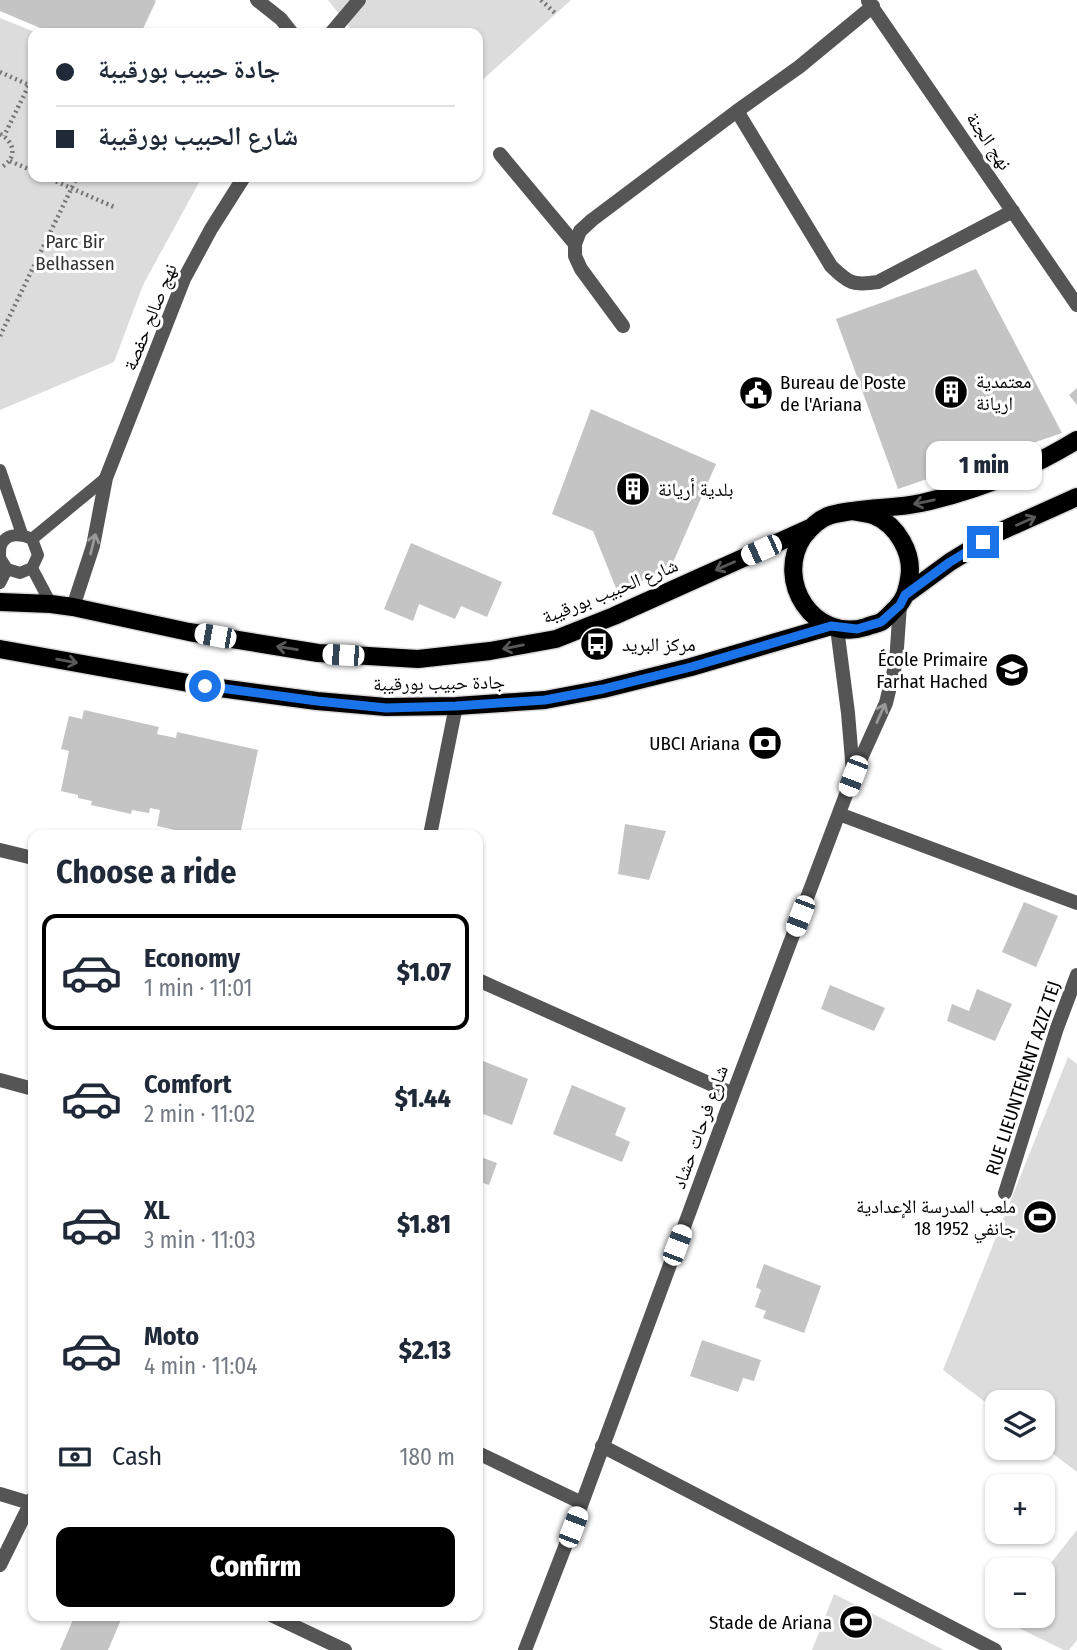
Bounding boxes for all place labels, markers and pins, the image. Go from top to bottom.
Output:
place label: معتمدية اريانة [976,370,1031,415]
place label: Bureau de Poste de l'Ariana [780,371,906,416]
building icon: معتمدية اريانة [932,373,970,411]
public building icon: Bureau de Poste de l'Ariana [737,374,775,412]
building icon: بلدية أريانة [614,470,652,508]
place label: بلدية أريانة [658,478,733,501]
bus stop icon: مركز البريد [578,625,616,663]
place label: مركز البريد [622,633,696,656]
place label: École Primaire Farhat Hached [876,648,988,693]
school or university icon: École Primaire Farhat Hached [993,651,1031,689]
bank icon: UBCI Ariana [746,724,784,762]
place label: UBCI Ariana [649,732,740,755]
place label: ملعب المدرسة الإعدادية 18 جانفي 1952 [856,1195,1016,1243]
sports icon: ملعب المدرسة الإعدادية 18 جانفي 1952 [1021,1198,1059,1236]
sports icon: Stade de Ariana [837,1603,875,1641]
place label: Stade de Ariana [709,1611,832,1634]

